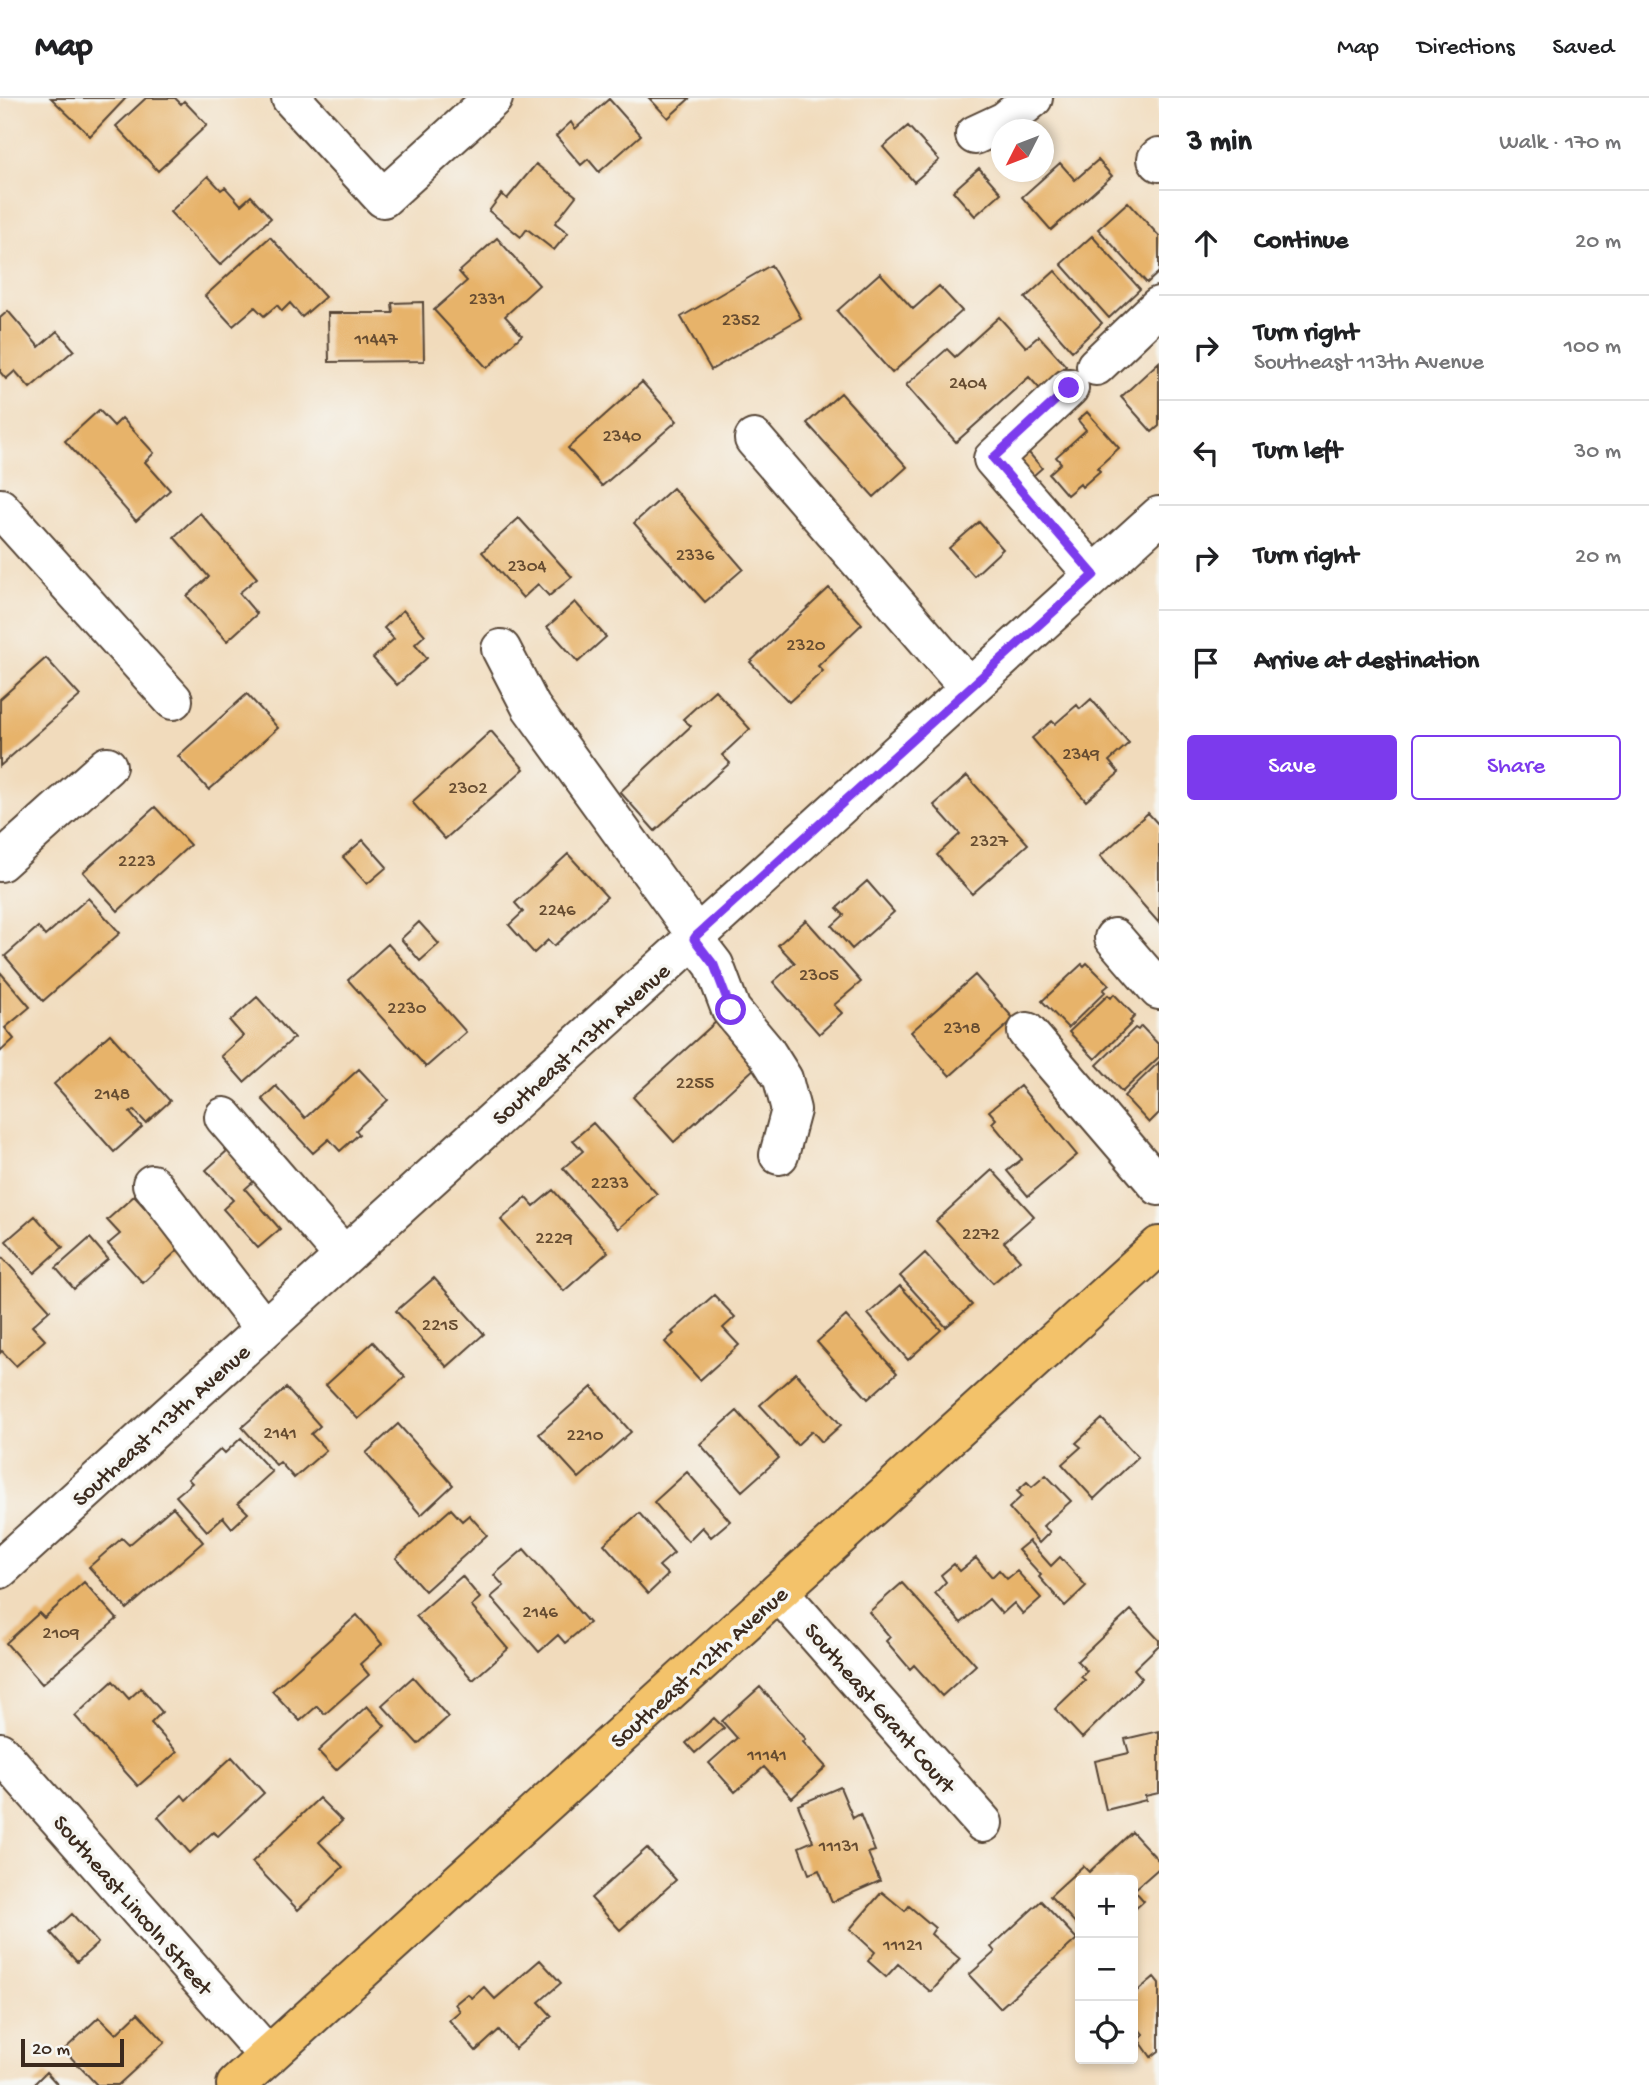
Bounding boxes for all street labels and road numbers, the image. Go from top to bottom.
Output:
street label: Southeast 113th Avenue [488,958,678,1133]
street label: Southeast 113th Avenue [68,1339,258,1514]
street label: Southeast 112th Avenue [606,1581,795,1755]
street label: Southeast Grant Court [797,1619,961,1801]
street label: Southeast Lincoln Street [46,1811,218,2003]

